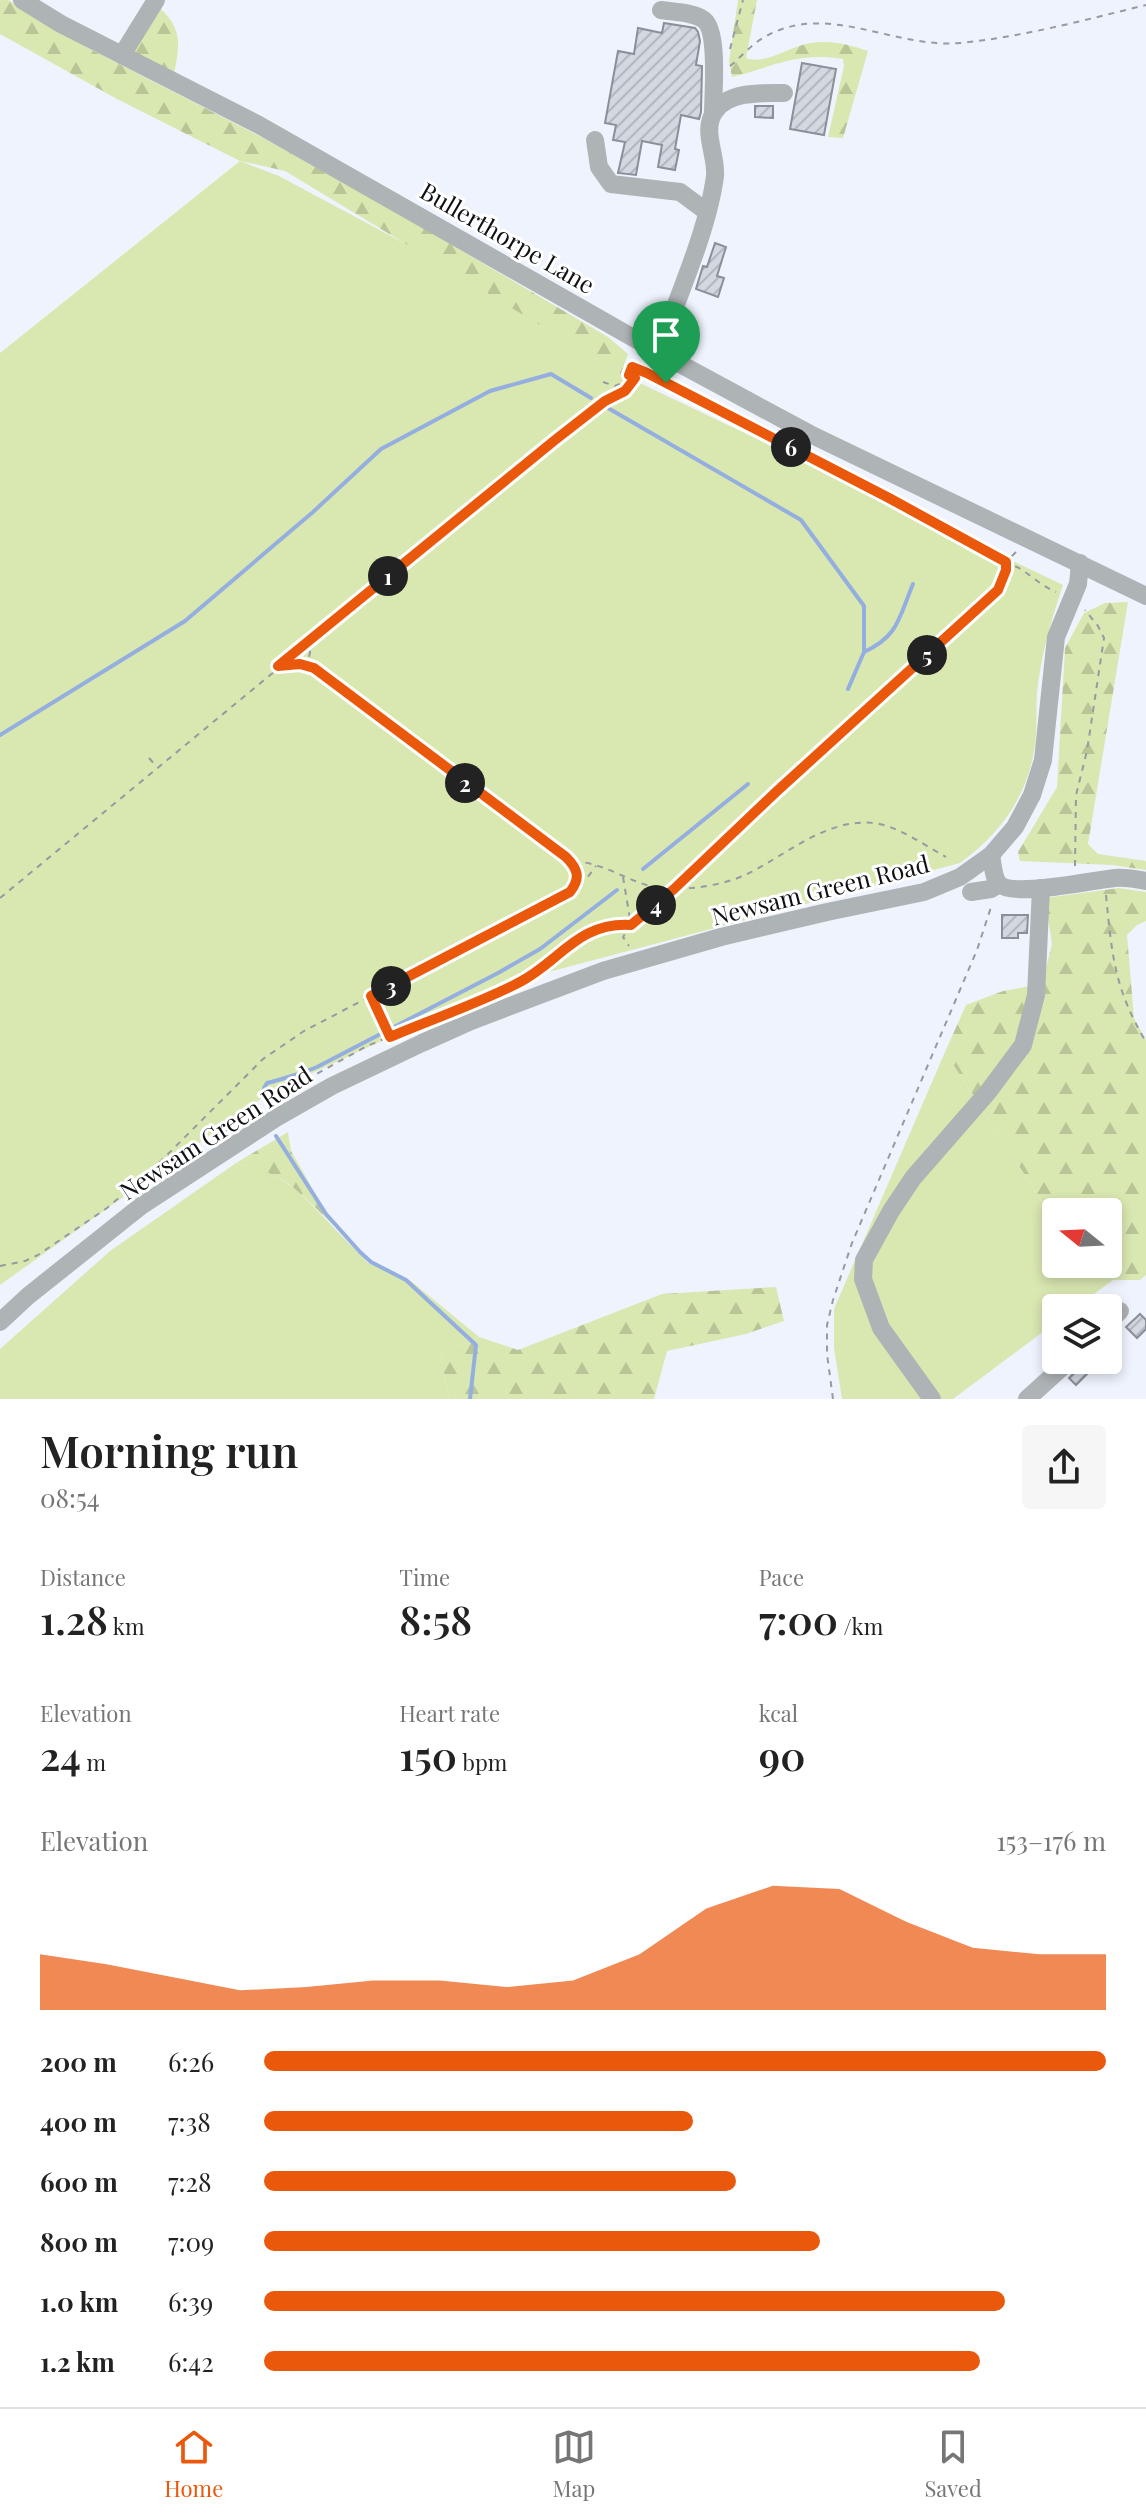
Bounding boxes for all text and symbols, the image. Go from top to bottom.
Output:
street label: Bullerthorpe Lane [415,174,601,300]
pin [632,301,700,383]
icon: arrive [644,313,688,357]
pin: 6 [771,427,811,467]
text: 6 [785,432,797,462]
pin: 1 [368,556,408,596]
text: 1 [384,561,392,591]
pin: 5 [907,635,947,675]
text: 5 [922,640,932,670]
pin: 2 [445,763,485,803]
text: 2 [459,768,471,798]
street label: Newsam Green Road [708,846,932,932]
pin: 4 [636,885,676,925]
text: 4 [650,890,662,920]
pin: 3 [371,966,411,1006]
text: 3 [386,971,396,1001]
street label: Newsam Green Road [113,1058,317,1206]
north arrow [1042,1198,1122,1278]
map controls [1042,1198,1122,1374]
button: layers [1042,1294,1122,1374]
text: Morning run [40,1420,298,1479]
button: share [1022,1425,1106,1509]
text: 08:54 [40,1480,100,1515]
text: Distance [40,1562,126,1592]
text: Time [399,1562,450,1592]
text: Pace [759,1562,804,1592]
text: 1.28 [40,1592,108,1645]
text: 8:58 [399,1592,472,1645]
text: 7:00 [759,1592,838,1645]
text: km [108,1611,144,1641]
text: /km [838,1611,883,1641]
text: Elevation [40,1698,132,1728]
text: Heart rate [399,1698,500,1728]
text: kcal [759,1698,798,1728]
text: 24 [40,1728,81,1781]
text: 150 [399,1728,457,1781]
text: 90 [759,1728,805,1781]
text: m [81,1747,106,1777]
text: bpm [457,1747,507,1777]
text: Elevation [40,1823,148,1858]
text: 153–176 m [996,1823,1106,1858]
text: 200 m [40,2044,117,2079]
text: 6:26 [168,2044,214,2079]
text: 400 m [40,2104,117,2139]
text: 7:38 [168,2104,211,2139]
text: 600 m [40,2164,118,2199]
text: 7:28 [168,2164,211,2199]
text: 800 m [40,2224,118,2259]
text: 7:09 [168,2224,214,2259]
text: 1.0 km [40,2284,118,2319]
text: 6:39 [168,2284,213,2319]
text: 1.2 km [40,2344,115,2379]
text: 6:42 [168,2344,214,2379]
tab: Home [164,2425,223,2503]
tab: Map [552,2425,596,2503]
tab: Saved [924,2425,982,2503]

